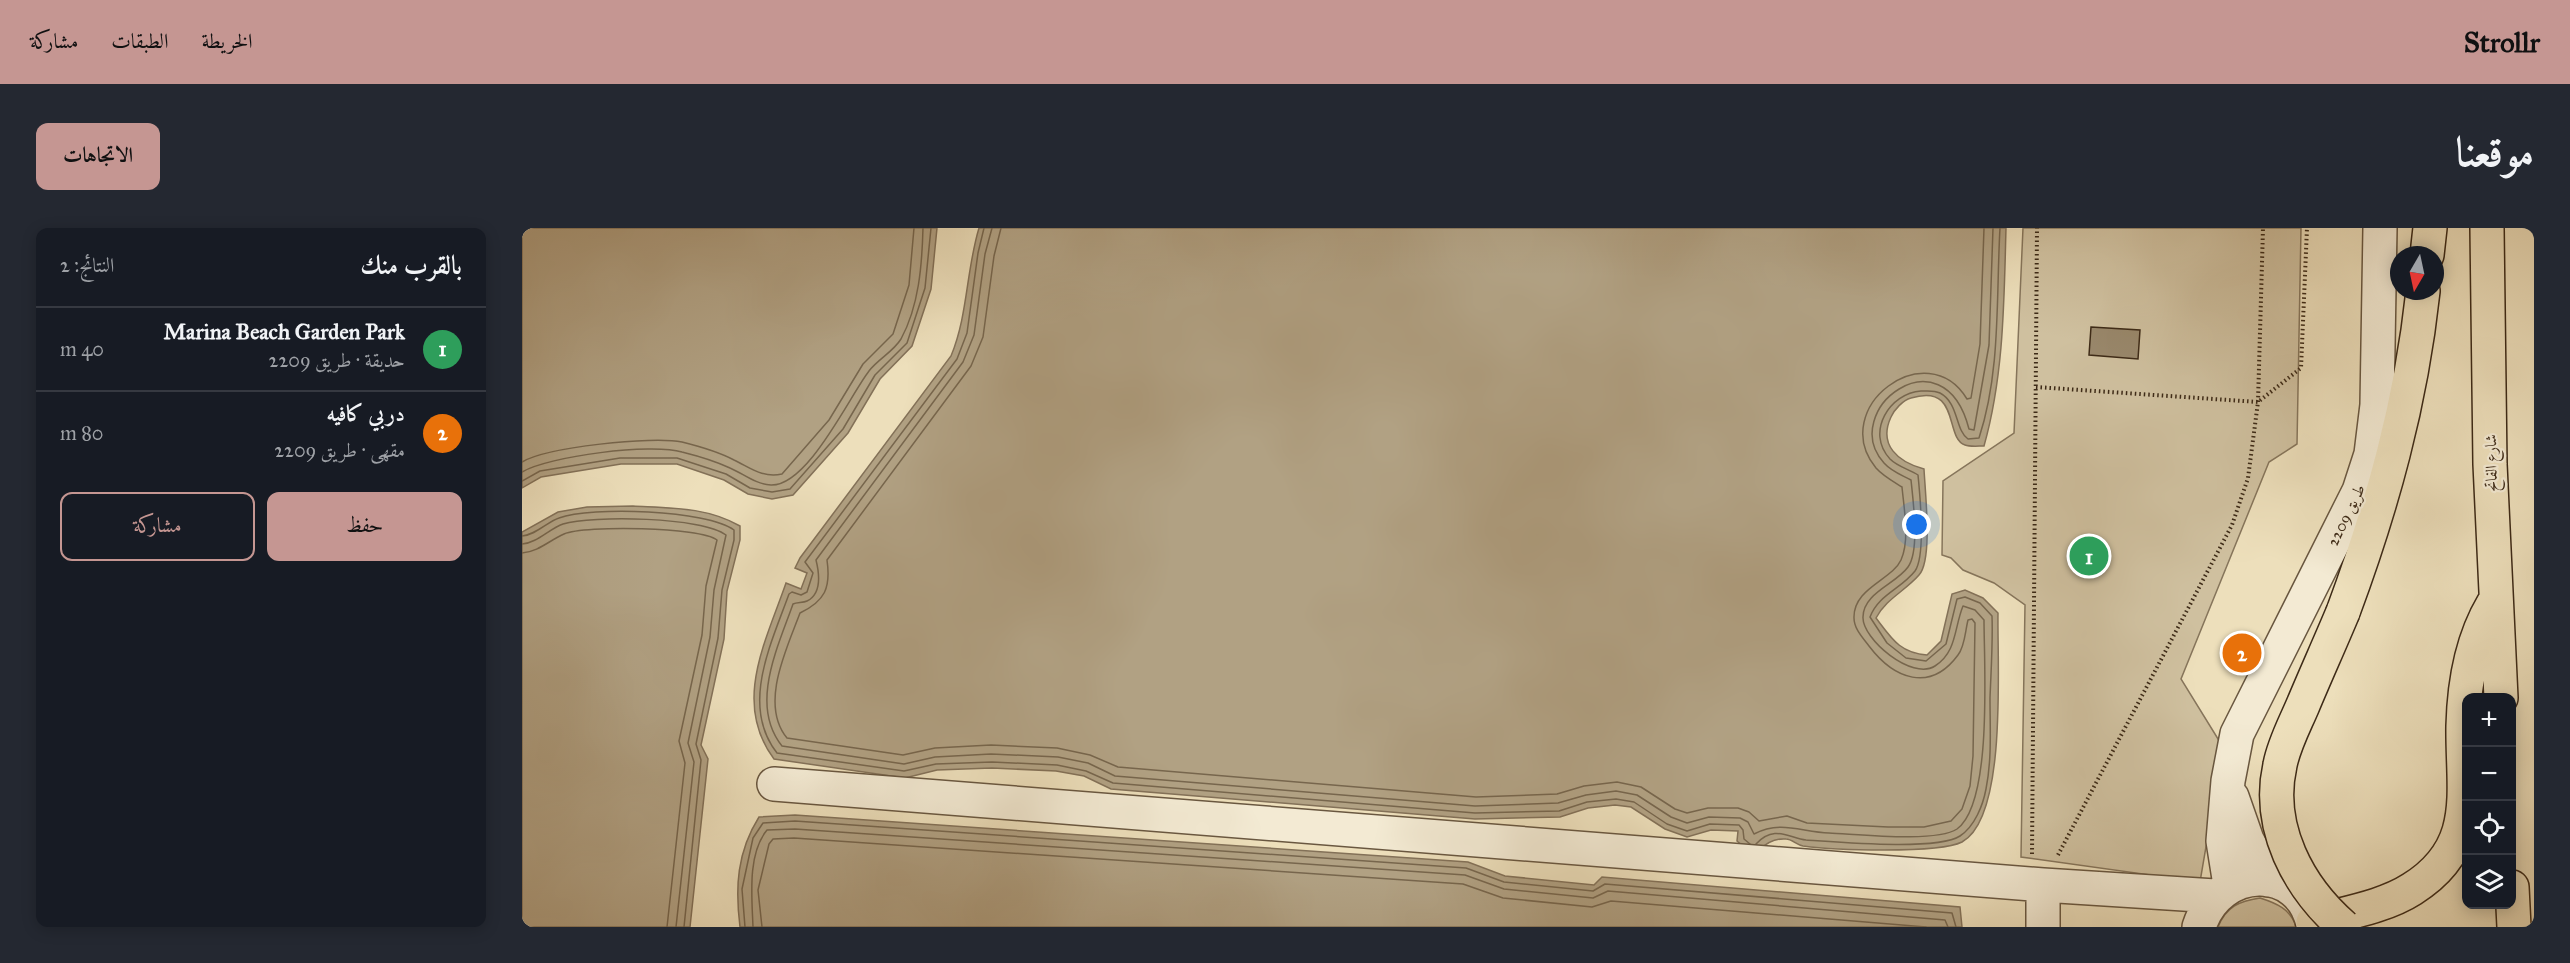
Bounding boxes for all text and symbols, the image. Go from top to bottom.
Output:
text: Strollr [2464,25,2540,60]
text: مشاركة [30,28,78,54]
text: الطبقات [111,28,168,54]
text: الخريطة [201,28,253,54]
button: الاتجاهات [36,123,160,190]
text: موقعنا [2456,126,2534,178]
north arrow [2390,246,2444,300]
text: بالقرب منك [360,249,462,281]
text: النتائج: 2 [60,253,114,277]
text: Marina Beach Garden Park [163,318,405,345]
text: 40 m [60,337,104,361]
text: 1 [439,337,446,361]
text: حديقة · طريق 2209 [269,348,405,372]
text: دربي كافيه [326,400,405,427]
text: 80 m [60,421,103,445]
text: 2 [438,421,447,445]
street label: شارع الفاتح [2481,434,2505,492]
text: مقهى · طريق 2209 [274,438,405,462]
street label: طريق 2209 [2323,481,2370,549]
button: مشاركة [60,492,255,561]
button: حفظ [267,492,462,561]
your location [1902,510,1931,539]
pin: 1 [2070,534,2108,578]
pin: 2 [2222,630,2262,676]
map controls [2462,693,2516,909]
button: + [2462,693,2516,747]
button: − [2462,747,2516,801]
button: locate [2462,801,2516,855]
button: layers [2462,855,2516,909]

